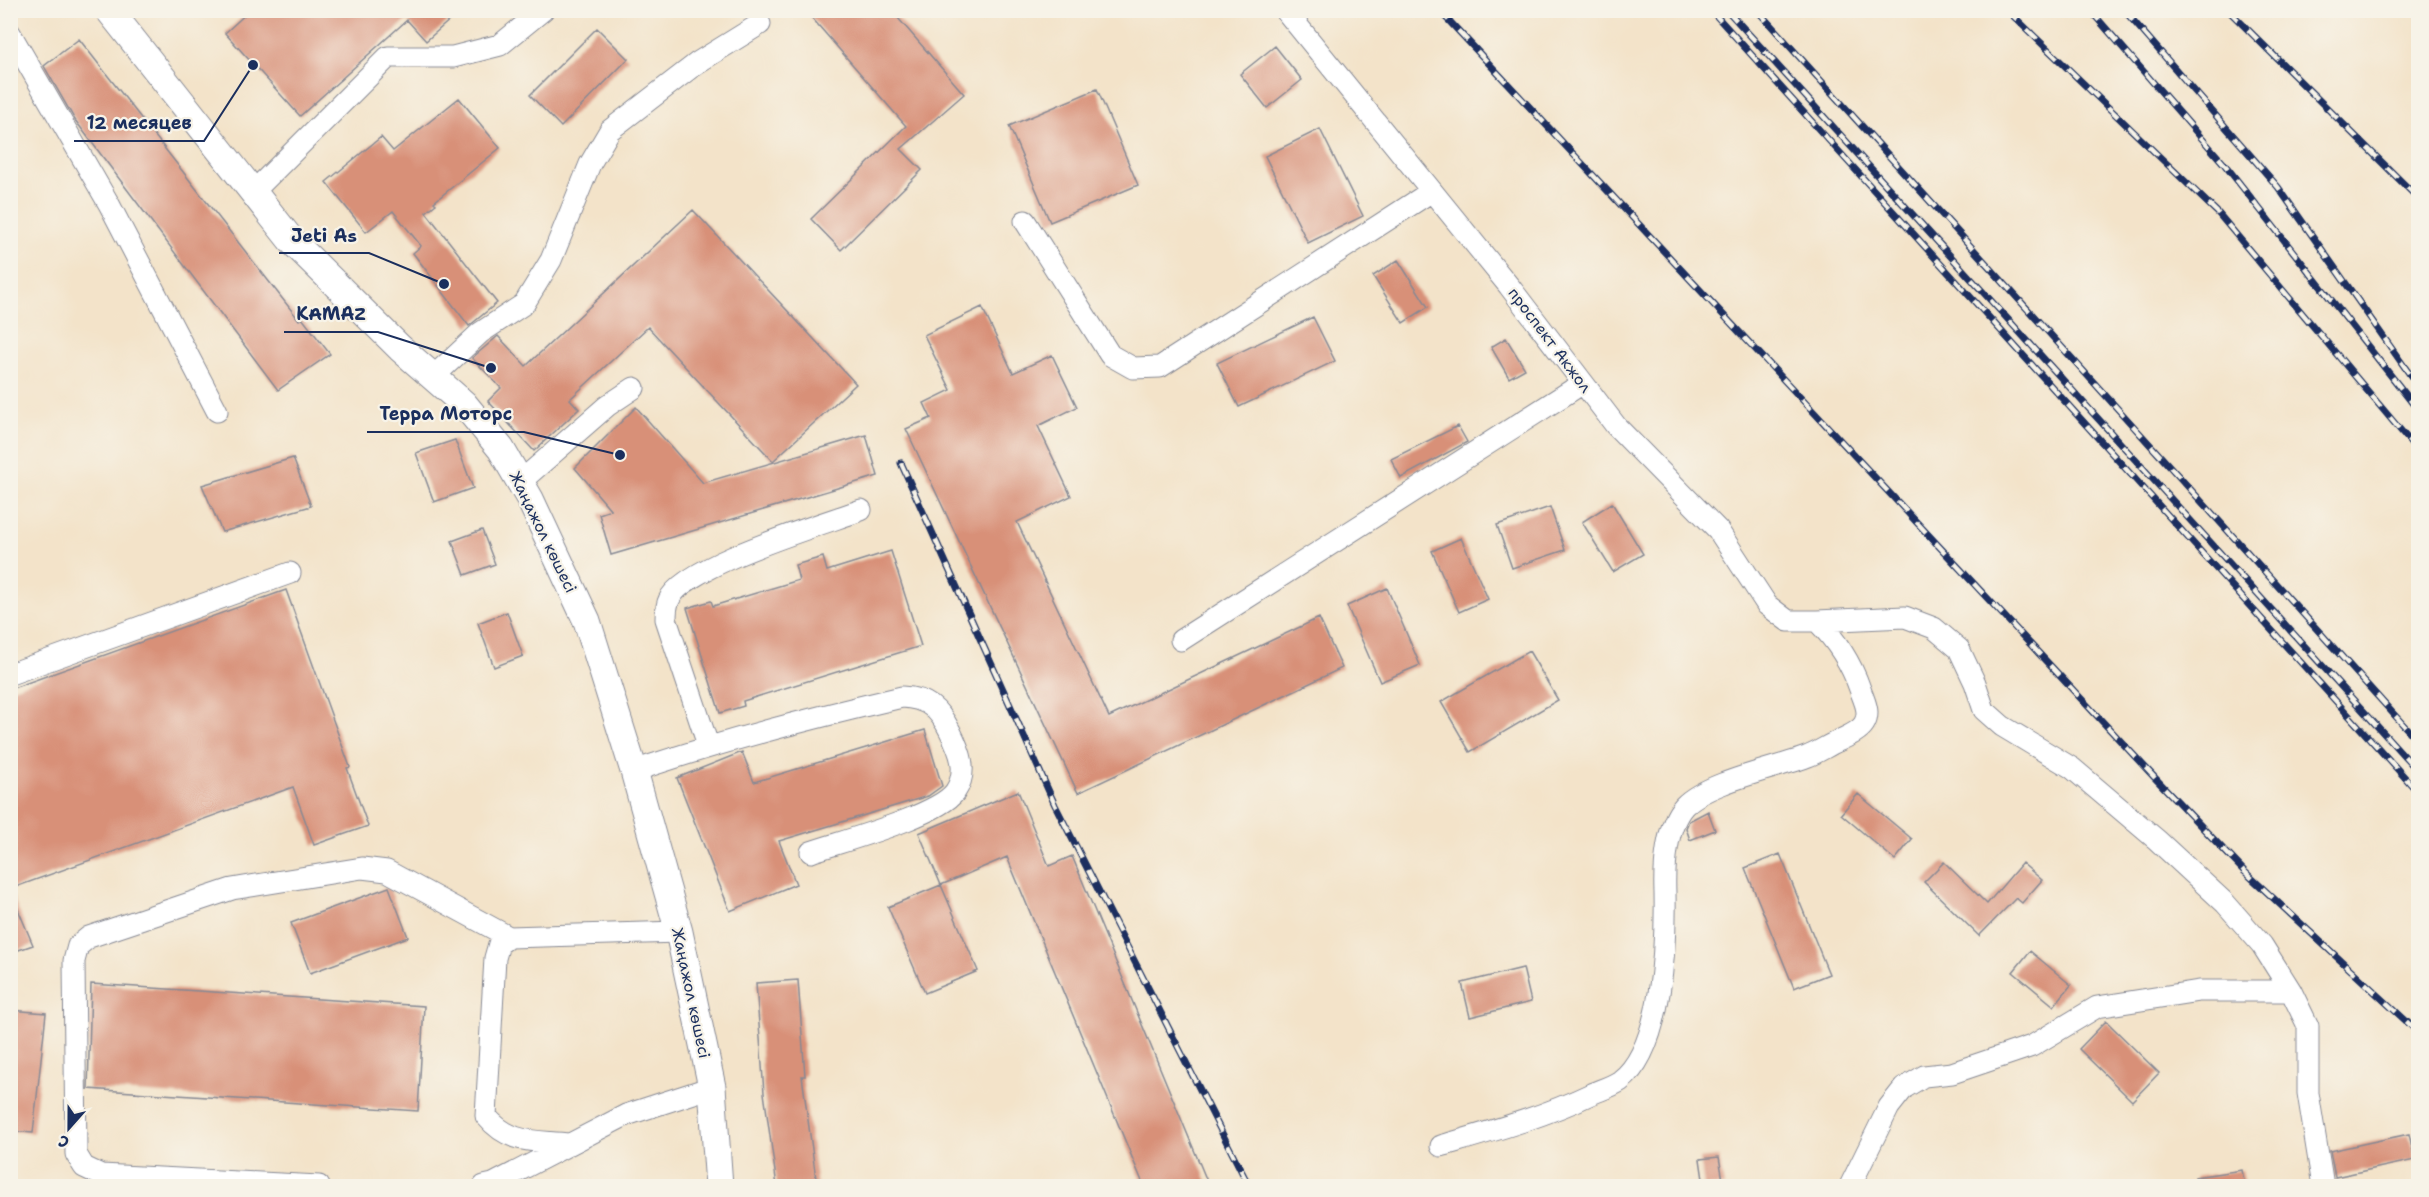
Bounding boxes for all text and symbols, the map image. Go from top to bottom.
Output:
callout: 12 месяцев [74,105,204,141]
text: 12 месяцев [86,111,192,135]
callout: Jeti As [279,217,369,253]
text: Jeti As [291,224,357,248]
street label: проспект Акжол [1504,283,1597,397]
callout: KAMAZ [284,296,378,332]
text: KAMAZ [296,302,366,326]
callout: Терра Моторс [367,396,524,432]
text: Терра Моторс [380,402,512,426]
street label: Жаңажол көшесі [504,468,582,596]
street label: Жаңажол көшесі [667,926,715,1060]
north arrow [39,1098,99,1158]
text: С [55,1130,72,1153]

